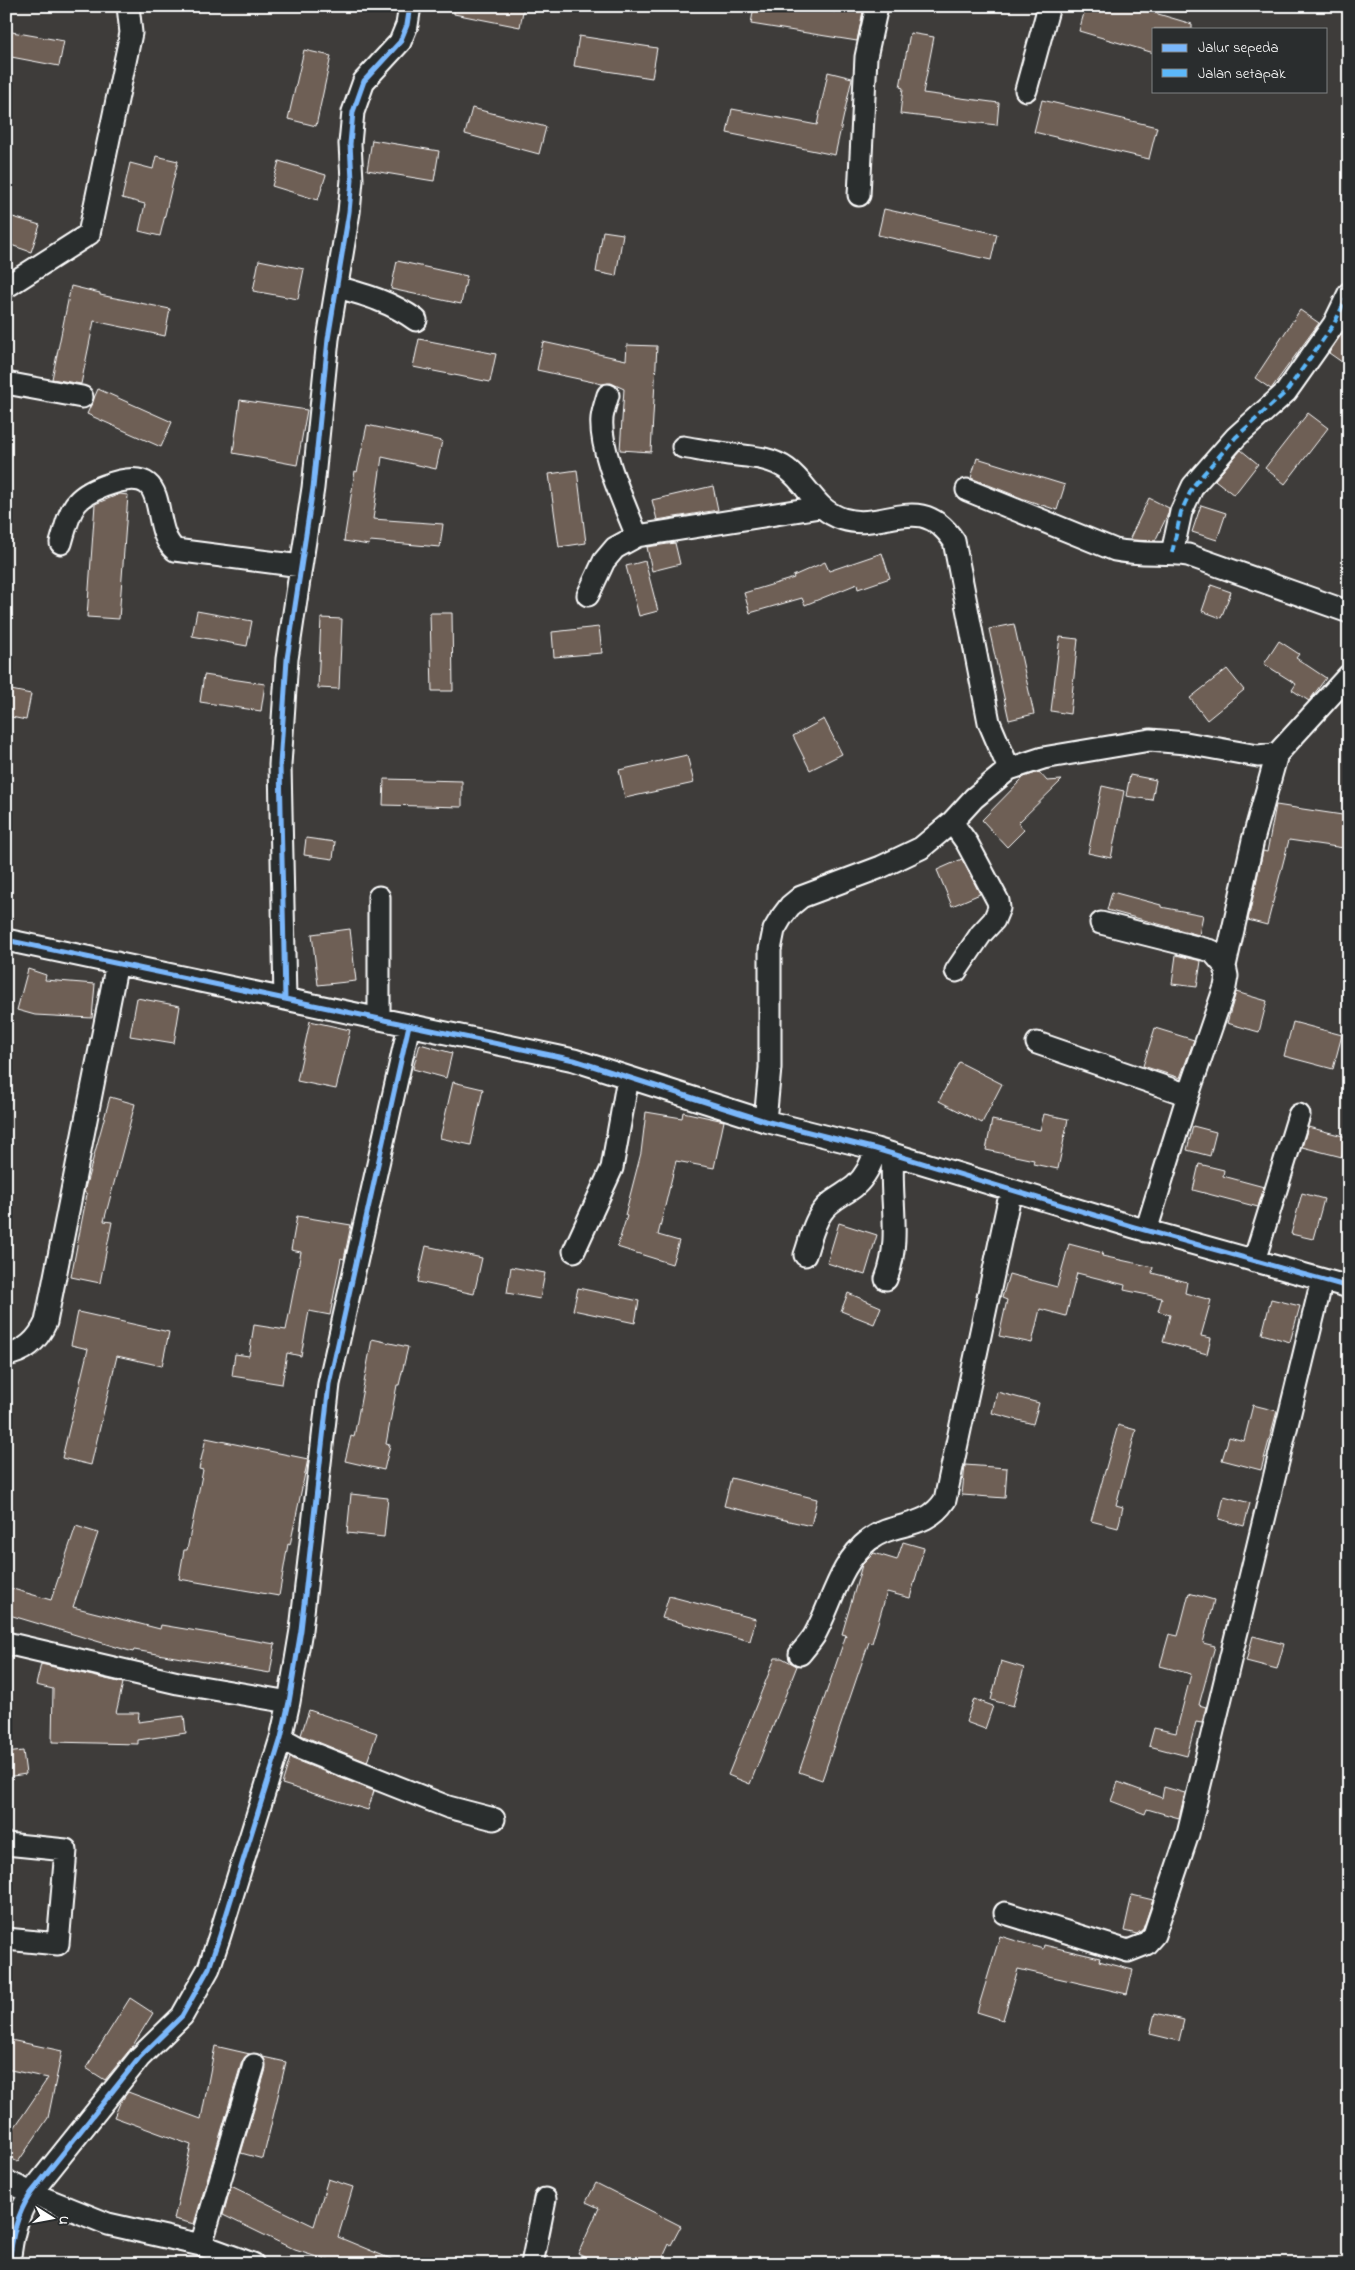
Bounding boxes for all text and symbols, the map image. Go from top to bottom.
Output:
legend [1152,28,1328,92]
text: Jalur sepeda [1198,37,1279,59]
text: Jalan setapak [1198,63,1286,85]
north arrow [28,2192,78,2242]
text: U [52,2214,74,2227]

